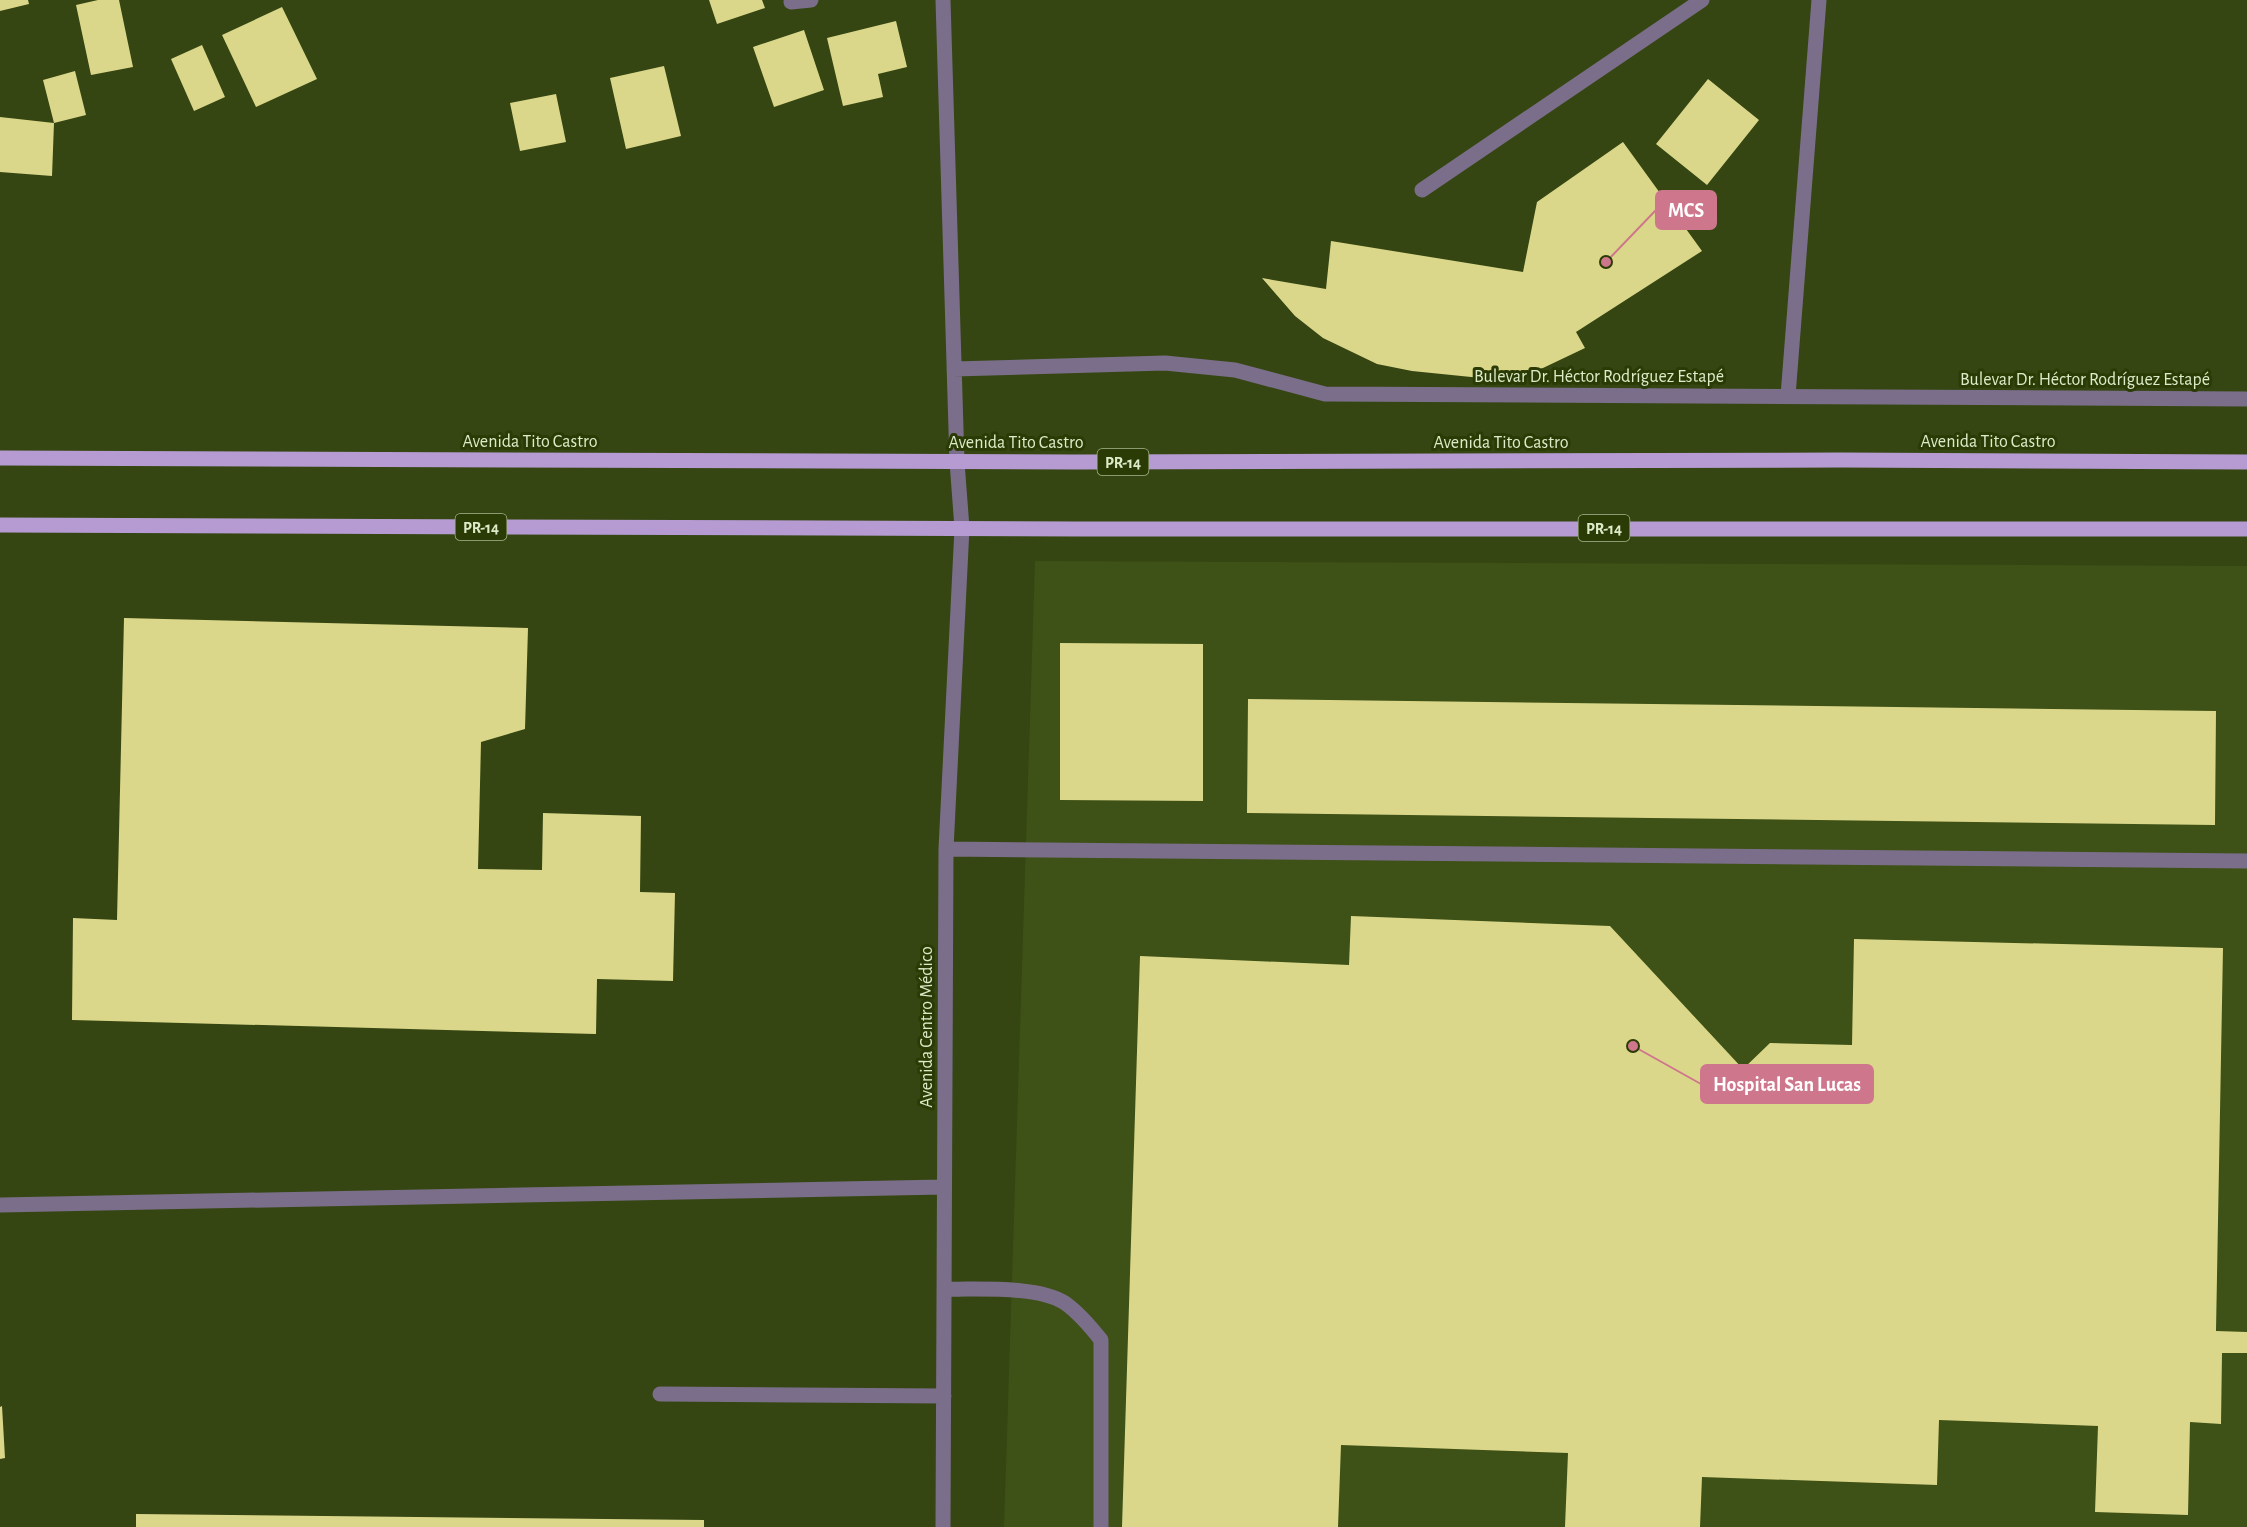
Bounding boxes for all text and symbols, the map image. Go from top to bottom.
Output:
callout: MCS [1656,191,1716,229]
text: MCS [1668,201,1704,221]
street label: Bulevar Dr. Héctor Rodríguez Estapé [1474,368,1724,386]
street label: Bulevar Dr. Héctor Rodríguez Estapé [1960,371,2210,389]
street label: Avenida Tito Castro [462,433,598,451]
street label: Avenida Tito Castro [1920,433,2056,451]
street label: Avenida Tito Castro [948,434,1084,452]
street label: Avenida Tito Castro [1433,434,1569,452]
road number: PR-14 [1098,449,1148,475]
road number: PR-14 [456,514,506,540]
road number: PR-14 [1578,515,1630,541]
street label: Avenida Centro Médico [918,946,936,1108]
callout: Hospital San Lucas [1701,1065,1873,1103]
text: Hospital San Lucas [1713,1075,1861,1095]

